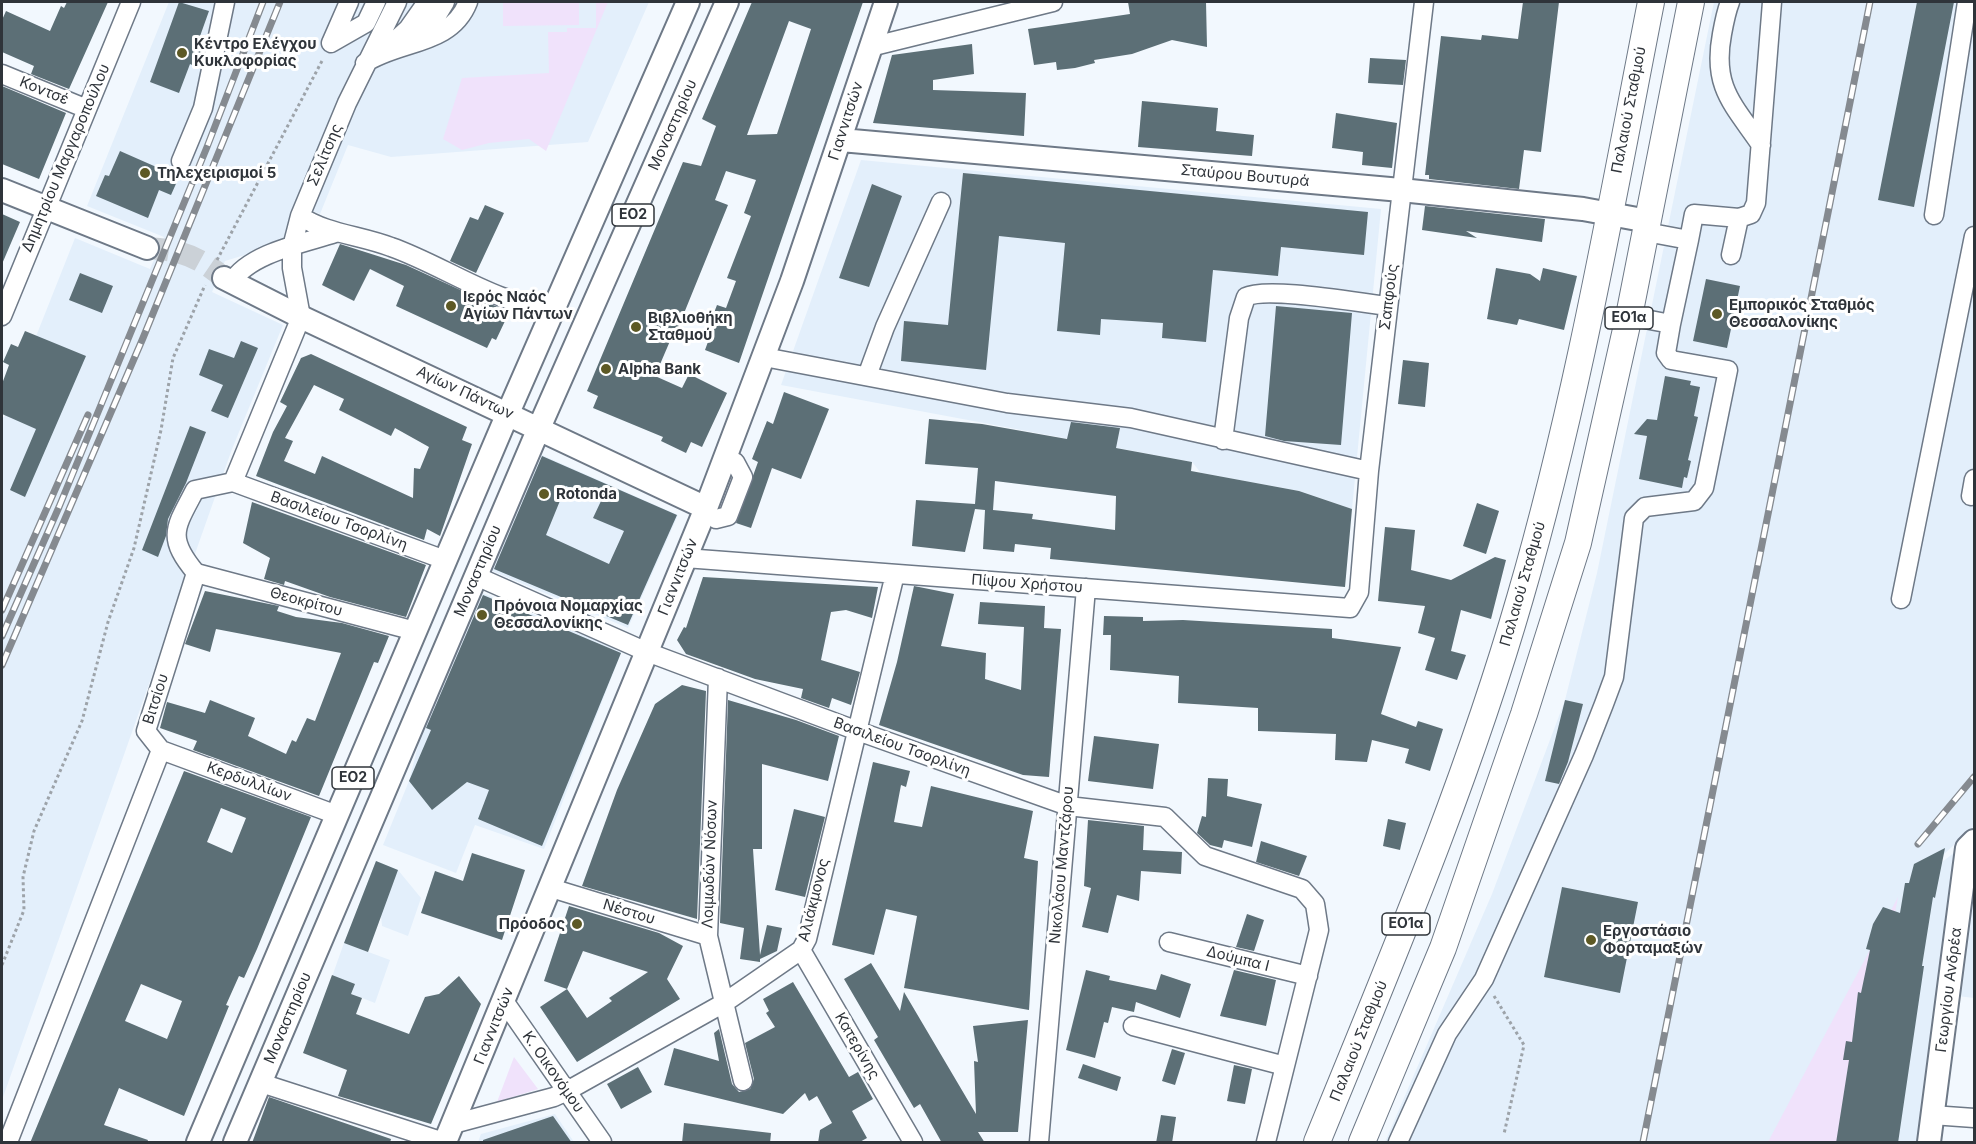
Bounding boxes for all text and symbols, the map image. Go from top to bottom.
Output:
place label: Κέντρο Ελέγχου Κυκλοφορίας [194,35,317,70]
street label: Παλαιού Σταθμού [1608,45,1650,175]
marker: Κέντρο Ελέγχου Κυκλοφορίας [175,46,189,60]
street label: Δημητρίου Μαργαροπούλου [18,61,114,255]
street label: Κοντσέ [17,73,71,109]
street label: Μοναστηρίου [645,77,701,173]
street label: Γιαννιτσών [825,79,867,163]
street label: Σελίτσης [304,121,346,189]
street label: Σταύρου Βουτυρά [1180,161,1310,191]
place label: Τηλεχειρισμοί 5 [157,164,276,182]
marker: Τηλεχειρισμοί 5 [138,166,152,180]
road number: ΕΟ2 [612,204,654,226]
street label: Σαπφούς [1376,263,1402,331]
place label: Ιερός Ναός Αγίων Πάντων [463,288,573,323]
place label: Εμπορικός Σταθμός Θεσσαλονίκης [1729,296,1875,331]
marker: Ιερός Ναός Αγίων Πάντων [444,299,458,313]
road number: ΕΟ1α [1605,307,1653,329]
marker: Εμπορικός Σταθμός Θεσσαλονίκης [1710,307,1724,321]
place label: Βιβλιοθήκη Σταθμού [648,309,733,344]
marker: Βιβλιοθήκη Σταθμού [629,320,643,334]
place label: Alpha Bank [618,360,701,378]
marker: Alpha Bank [599,362,613,376]
street label: Αγίων Πάντων [414,363,516,423]
place label: Rotonda [556,485,617,503]
marker: Rotonda [537,487,551,501]
street label: Βασιλείου Τσορλίνη [268,488,410,554]
street label: Παλαιού Σταθμού [1497,520,1549,648]
street label: Μοναστηρίου [451,523,505,619]
street label: Γιαννιτσών [654,536,702,618]
street label: Πίψου Χρήστου [971,571,1083,597]
street label: Θεοκρίτου [268,584,344,620]
place label: Πρόνοια Νομαρχίας Θεσσαλονίκης [494,597,643,632]
marker: Πρόνοια Νομαρχίας Θεσσαλονίκης [475,608,489,622]
street label: Βιτσίου [139,671,173,727]
street label: Βασιλείου Τσορλίνη [831,714,973,780]
street label: Κερδυλλίων [204,758,294,806]
road number: ΕΟ2 [332,767,374,789]
street label: Νικολάου Μαντζάρου [1046,785,1078,945]
street label: Λοιμωδών Νόσων [699,799,721,929]
street label: Αλιάκμονος [795,856,833,944]
street label: Νέστου [601,896,657,928]
road number: ΕΟ1α [1382,913,1430,935]
place label: Πρόοδος [499,915,565,933]
marker: Πρόοδος [570,917,584,931]
place label: Εργοστάσιο Φορταμαξών [1603,922,1703,957]
street label: Γεωργίου Ανδρέα [1932,927,1966,1053]
marker: Εργοστάσιο Φορταμαξών [1584,933,1598,947]
street label: Δούμπα Ι [1205,943,1271,975]
street label: Μοναστηρίου [261,970,315,1066]
street label: Παλαιού Σταθμού [1327,978,1391,1104]
street label: Γιαννιτσών [470,985,518,1067]
street label: Κατερίνης [831,1009,883,1083]
street label: Κ. Οικονόμου [518,1028,588,1116]

